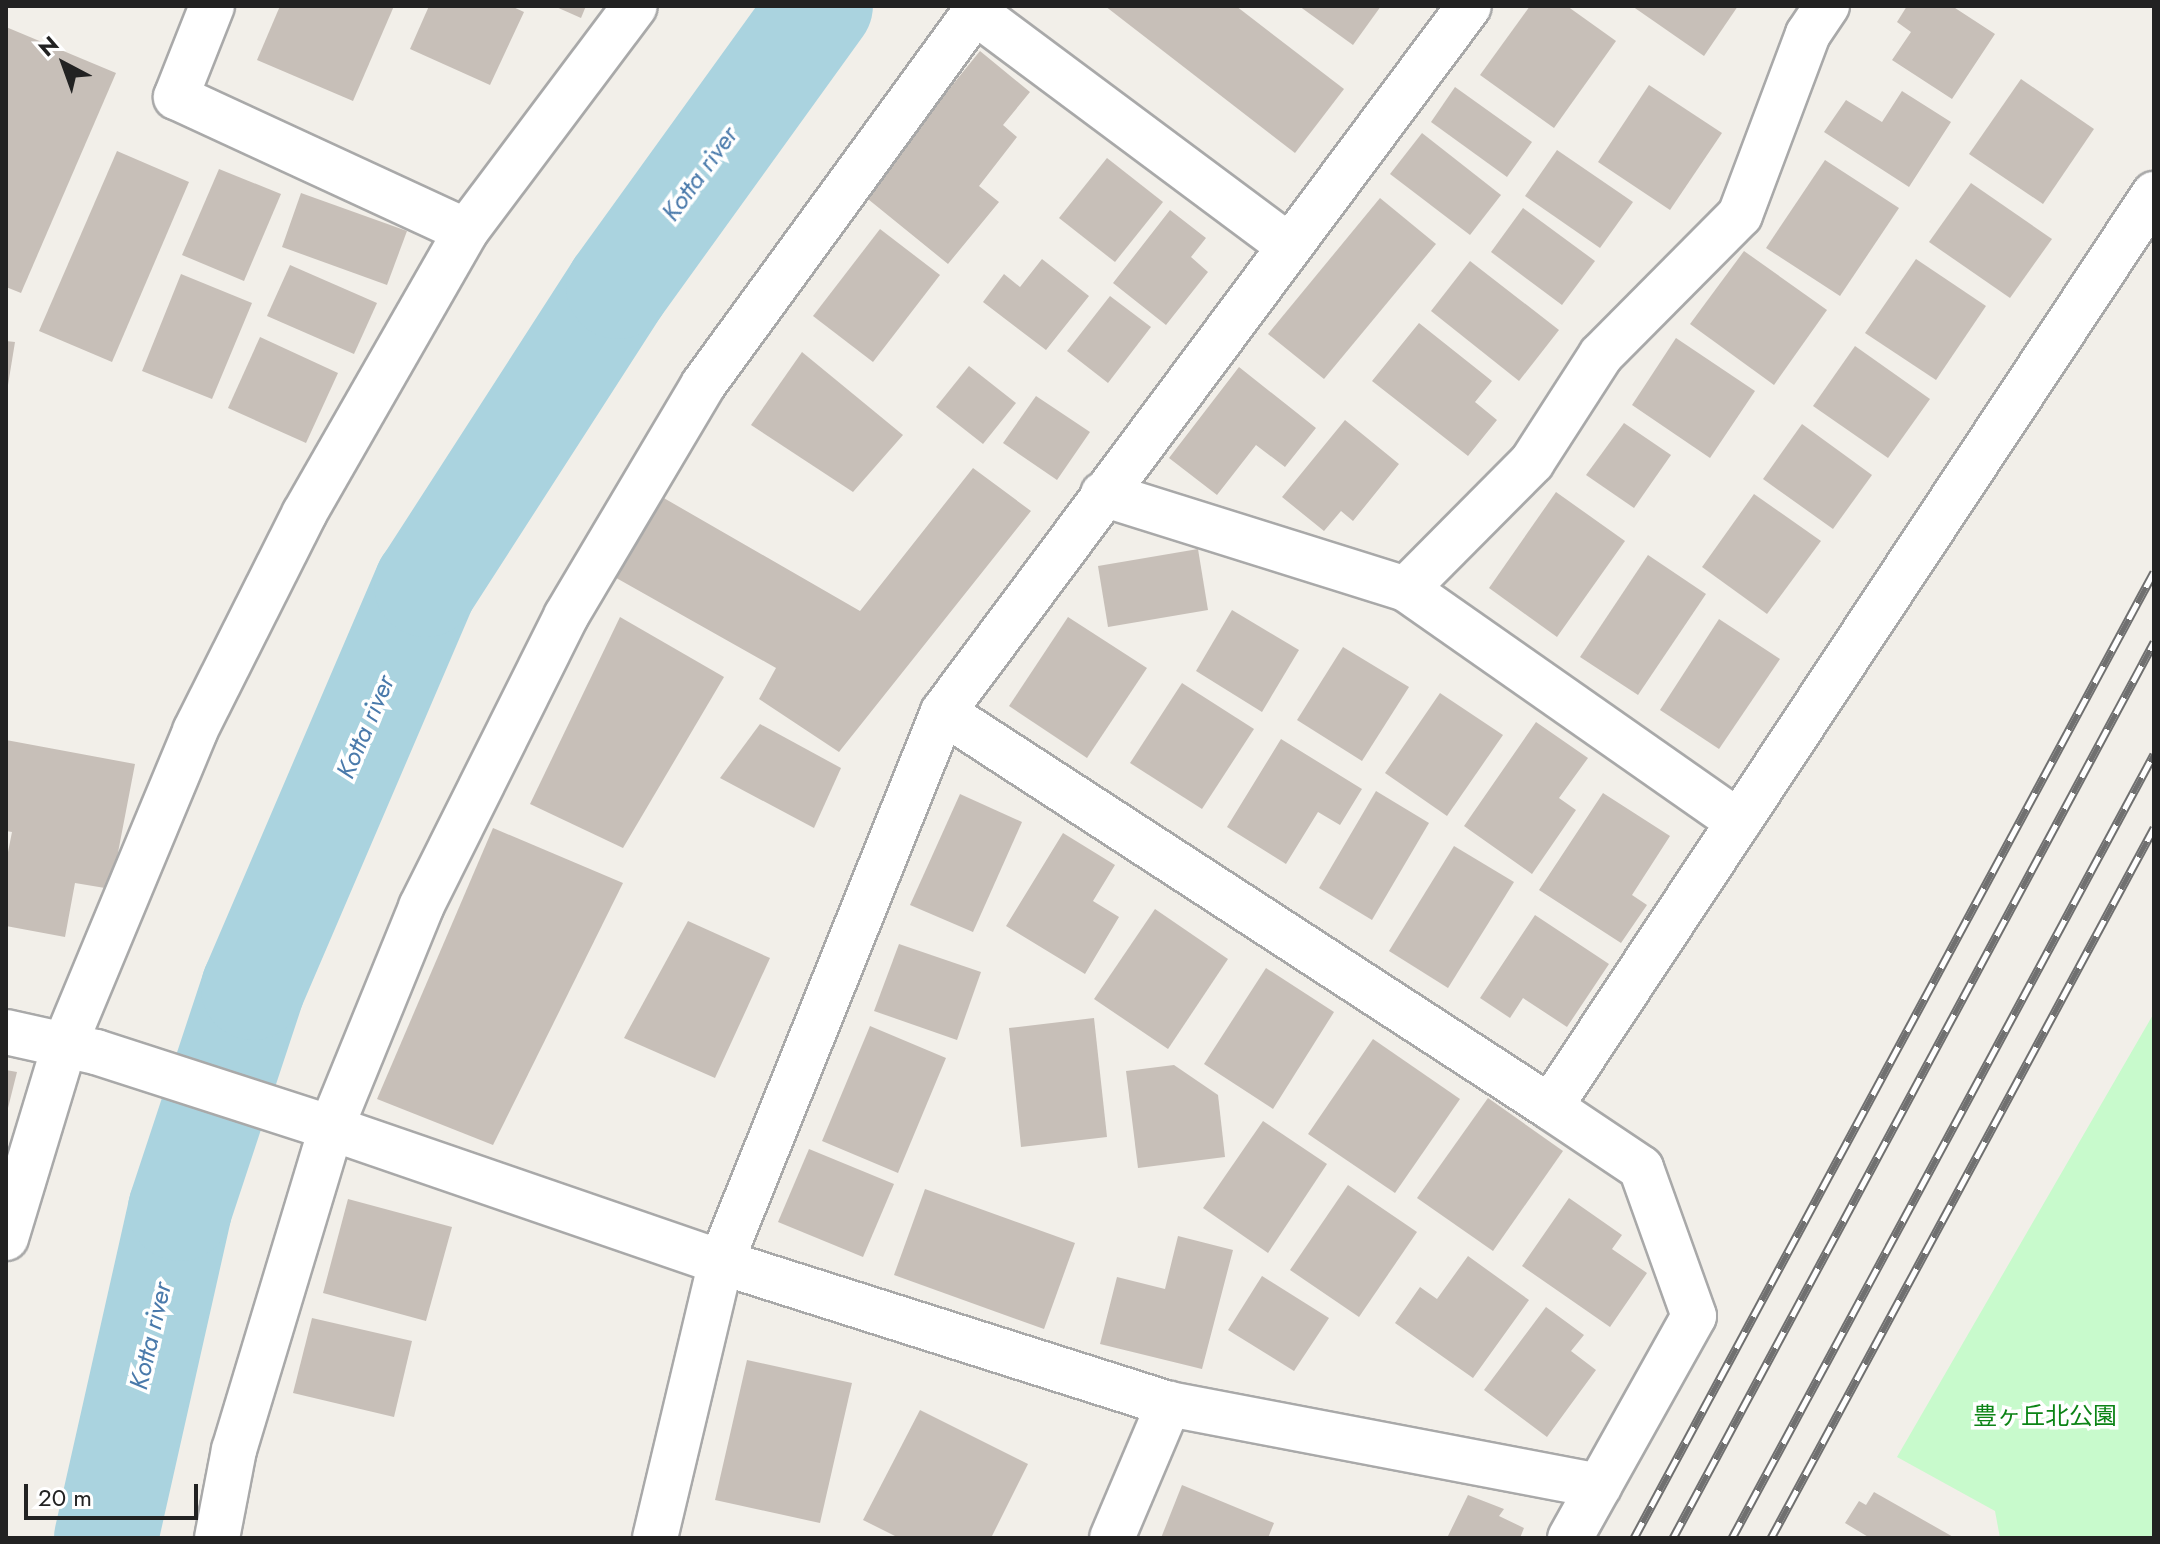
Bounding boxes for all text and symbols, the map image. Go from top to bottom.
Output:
north arrow [24,24,104,104]
text: N [31,28,65,64]
water label: Kotta river [655,121,745,227]
water label: Kotta river [330,671,402,783]
water label: Kotta river [124,1279,178,1393]
park label: 豊ヶ丘北公園 [1973,1402,2117,1430]
scale bar [28,1468,202,1518]
text: 20 m [38,1480,92,1515]

